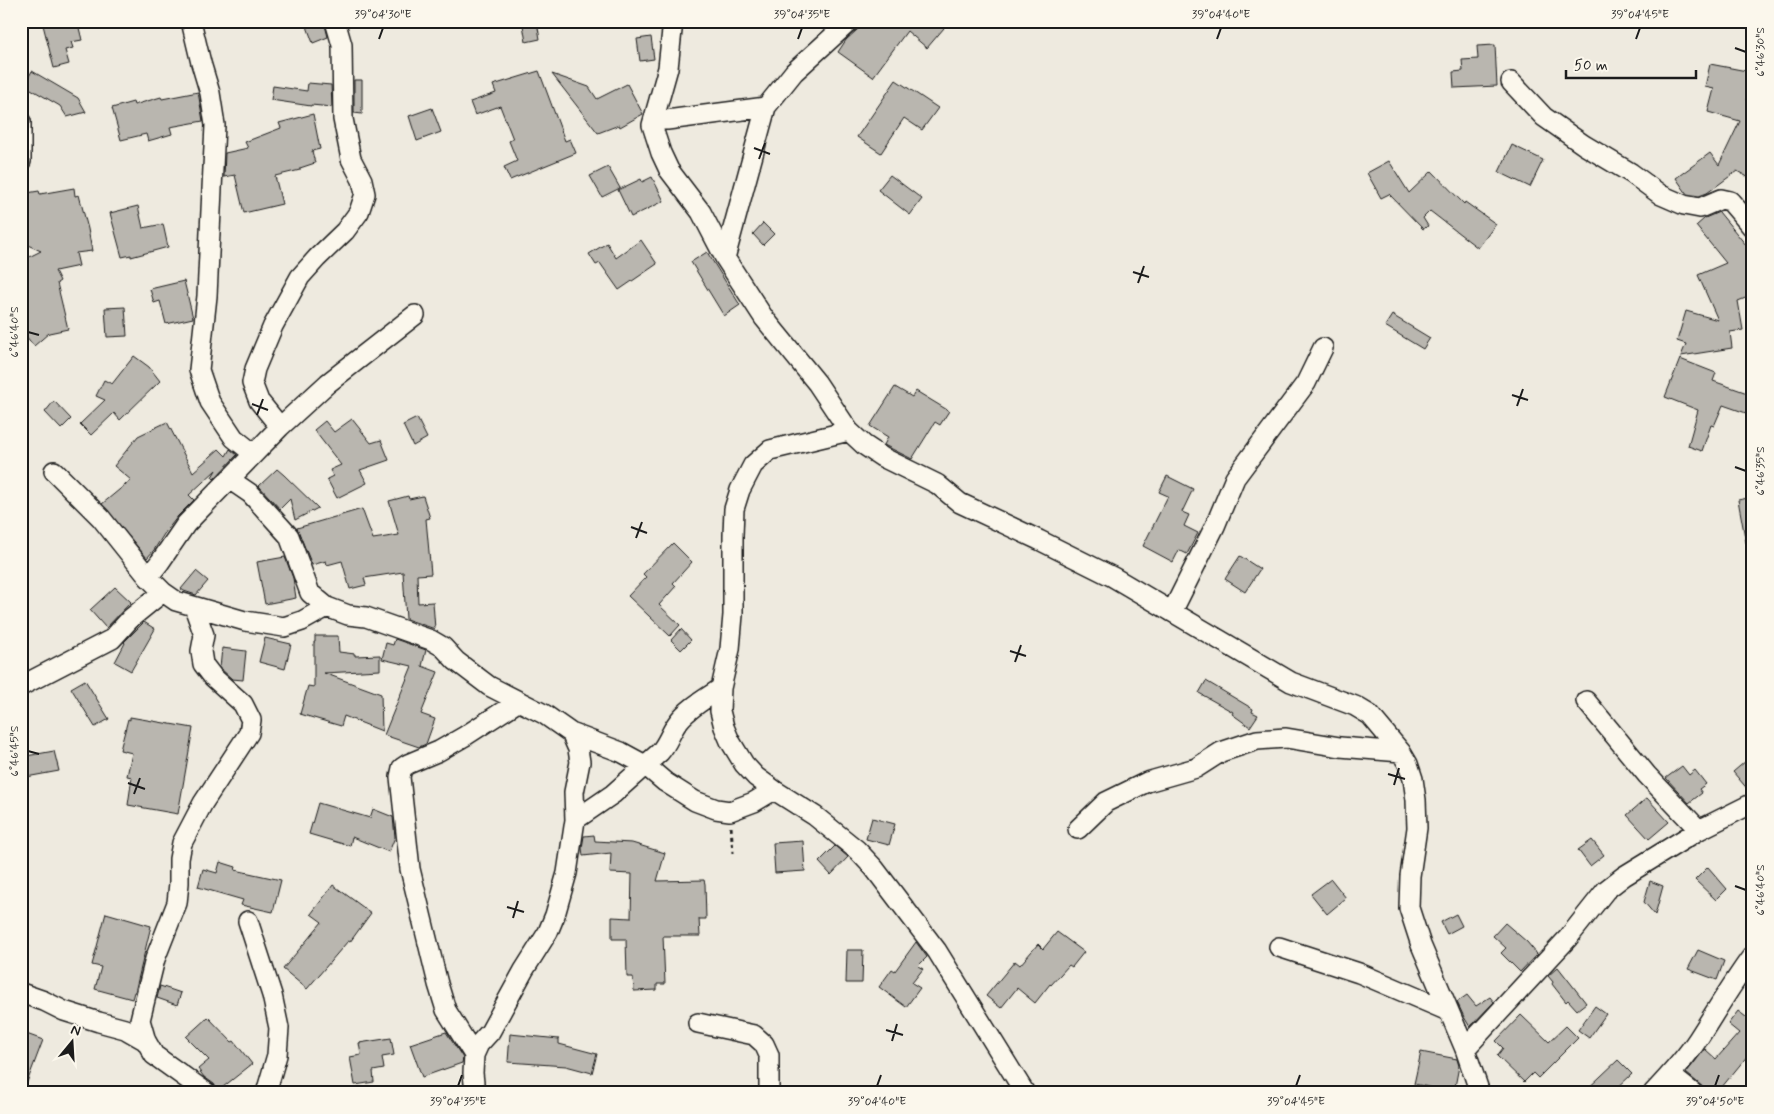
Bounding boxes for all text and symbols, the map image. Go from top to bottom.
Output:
text: 39°04'30"E [355,7,411,23]
text: 39°04'35"E [774,7,830,23]
text: 39°04'40"E [1192,7,1250,23]
text: 39°04'45"E [1611,7,1669,23]
text: 6°46'30"S [1753,27,1769,77]
scale bar [1566,48,1696,80]
text: 50 m [1574,56,1608,76]
text: 6°46'40"S [7,306,23,358]
text: 6°46'35"S [1753,446,1769,496]
text: 6°46'45"S [7,725,23,776]
text: 6°46'40"S [1753,864,1769,916]
north arrow [48,1016,98,1066]
text: N [68,1021,83,1041]
text: 39°04'35"E [430,1094,486,1110]
text: 39°04'40"E [848,1094,906,1110]
text: 39°04'45"E [1267,1094,1325,1110]
text: 39°04'50"E [1686,1094,1744,1110]

